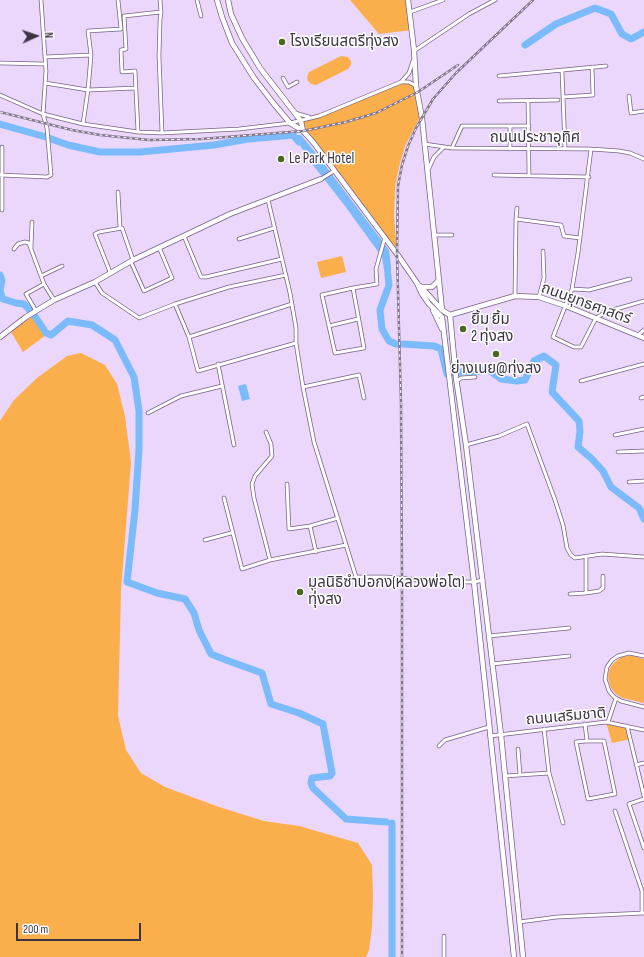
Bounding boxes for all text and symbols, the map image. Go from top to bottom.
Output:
north arrow [16,16,56,56]
text: N [42,32,55,39]
place label: โรงเรียนสตรีทุ่งสง [290,33,399,51]
marker: โรงเรียนสตรีทุ่งสง [277,37,287,47]
street label: ถนนประชาอุทิศ [490,129,580,147]
place label: Le Park Hotel [289,150,354,168]
marker: Le Park Hotel [276,154,286,164]
street label: ถนนยุทธศาสตร์ [538,279,634,329]
place label: ยิ้ม ยิ้ม 2 ทุ่งสง [471,311,513,346]
marker: ยิ้ม ยิ้ม 2 ทุ่งสง [458,324,468,334]
marker: ย่างเนย@ทุ่งสง [491,349,501,359]
place label: ย่างเนย@ทุ่งสง [451,360,541,378]
place label: มูลนิธิซำปอกง(หลวงพ่อโต) ทุ่งสง [308,574,465,609]
marker: มูลนิธิซำปอกง(หลวงพ่อโต) ทุ่งสง [295,587,305,597]
street label: ถนนเสริมชาติ [525,705,607,729]
scale bar [18,915,143,941]
text: 200 m [23,922,48,937]

